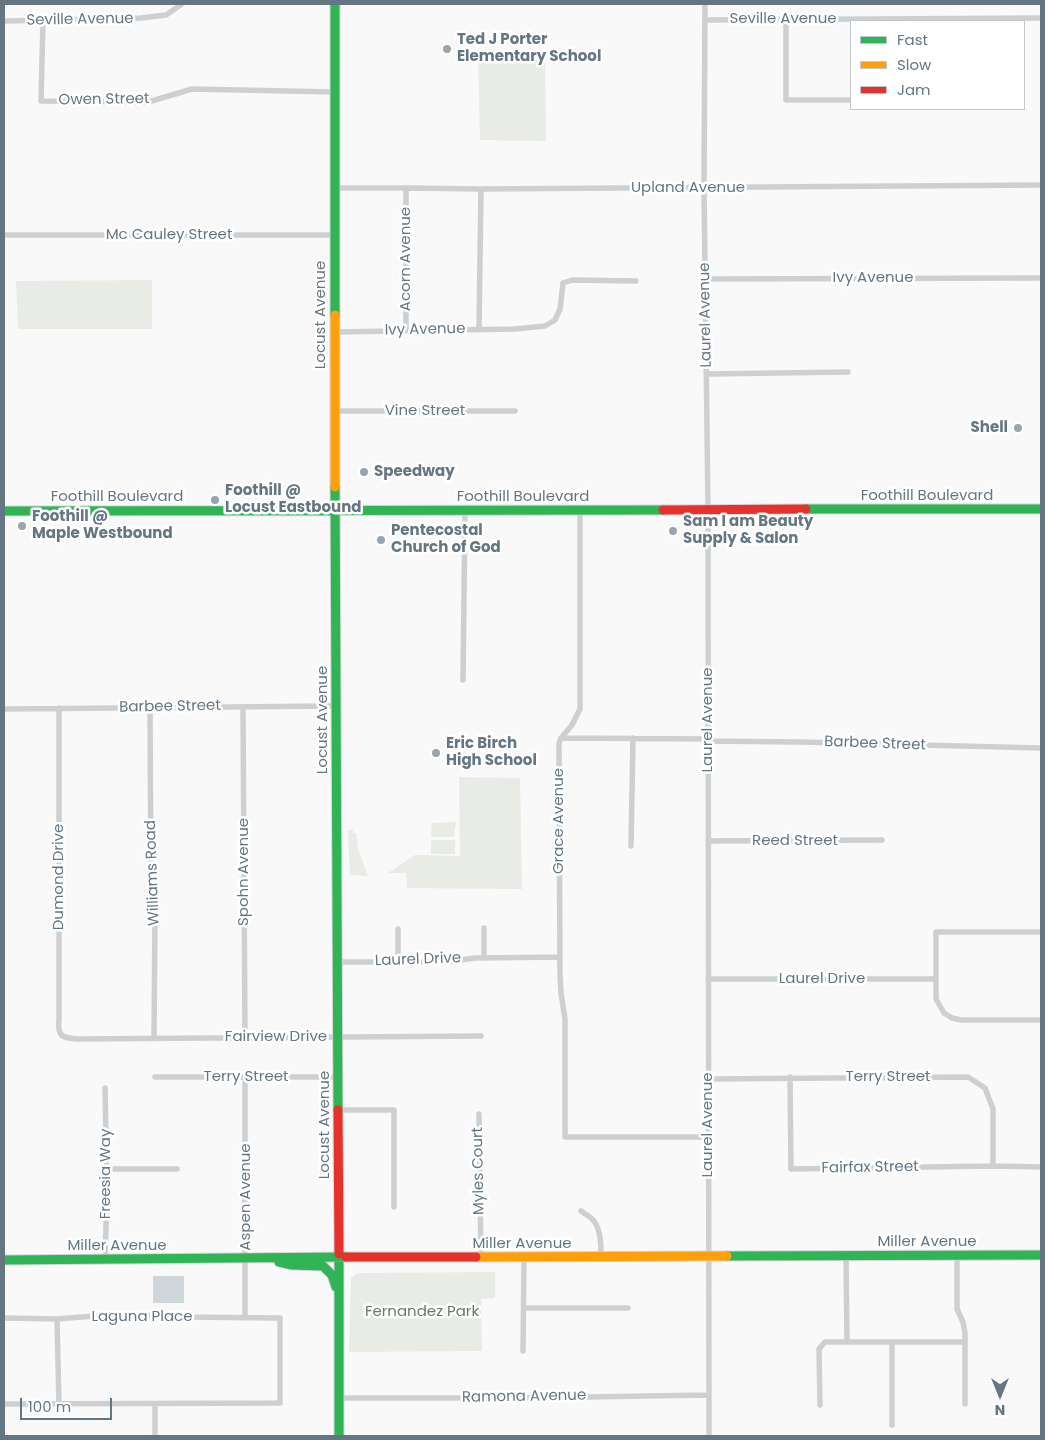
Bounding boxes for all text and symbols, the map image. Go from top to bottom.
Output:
street label: Seville Avenue [26,10,134,30]
street label: Seville Avenue [729,10,837,28]
legend [850,20,1025,110]
text: Fast [897,29,928,50]
place label: Ted J Porter Elementary School [457,31,601,66]
marker: Ted J Porter Elementary School [441,43,453,55]
text: Slow [897,54,931,75]
text: Jam [897,79,931,100]
street label: Owen Street [58,90,150,110]
street label: Upland Avenue [631,179,745,197]
street label: Acorn Avenue [397,207,415,311]
street label: Mc Cauley Street [106,226,232,244]
street label: Locust Avenue [312,261,330,369]
street label: Laurel Avenue [696,262,716,368]
street label: Ivy Avenue [833,269,913,287]
street label: Ivy Avenue [384,320,466,340]
street label: Vine Street [385,402,465,420]
place label: Shell [971,419,1008,437]
marker: Shell [1012,422,1024,434]
place label: Speedway [374,463,455,481]
marker: Speedway [358,466,370,478]
place label: Foothill @ Locust Eastbound [225,482,361,517]
street label: Foothill Boulevard [861,487,993,505]
street label: Foothill Boulevard [51,488,183,506]
street label: Foothill Boulevard [457,488,589,506]
marker: Foothill @ Locust Eastbound [209,494,221,506]
place label: Foothill @ Maple Westbound [32,508,173,543]
place label: Sam I am Beauty Supply & Salon [683,513,813,548]
marker: Foothill @ Maple Westbound [16,520,28,532]
place label: Pentecostal Church of God [391,522,501,557]
marker: Sam I am Beauty Supply & Salon [667,525,679,537]
marker: Pentecostal Church of God [375,534,387,546]
street label: Locust Avenue [314,666,332,774]
street label: Laurel Avenue [699,667,717,773]
street label: Barbee Street [119,697,221,717]
street label: Barbee Street [824,733,926,755]
place label: Eric Birch High School [446,735,537,770]
marker: Eric Birch High School [430,747,442,759]
street label: Grace Avenue [550,768,568,874]
street label: Spohn Avenue [235,818,253,926]
street label: Williams Road [142,820,164,926]
street label: Dumond Drive [50,824,68,930]
street label: Reed Street [752,832,838,850]
street label: Laurel Drive [375,949,461,971]
street label: Laurel Drive [779,970,865,988]
street label: Fairview Drive [225,1028,327,1046]
street label: Terry Street [204,1068,288,1086]
street label: Terry Street [846,1068,930,1086]
street label: Locust Avenue [316,1071,334,1179]
street label: Laurel Avenue [699,1072,717,1178]
street label: Myles Court [469,1127,489,1215]
street label: Freesia Way [97,1129,115,1219]
street label: Aspen Avenue [237,1143,255,1251]
street label: Fairfax Street [821,1158,919,1178]
street label: Miller Avenue [877,1233,977,1251]
street label: Miller Avenue [472,1235,572,1253]
street label: Miller Avenue [67,1237,167,1255]
park label: Fernandez Park [365,1303,479,1321]
street label: Laguna Place [91,1308,193,1326]
north arrow [975,1370,1025,1420]
street label: Ramona Avenue [462,1387,586,1407]
scale bar [22,1388,115,1420]
text: 100 m [28,1396,71,1417]
text: N [995,1400,1005,1420]

